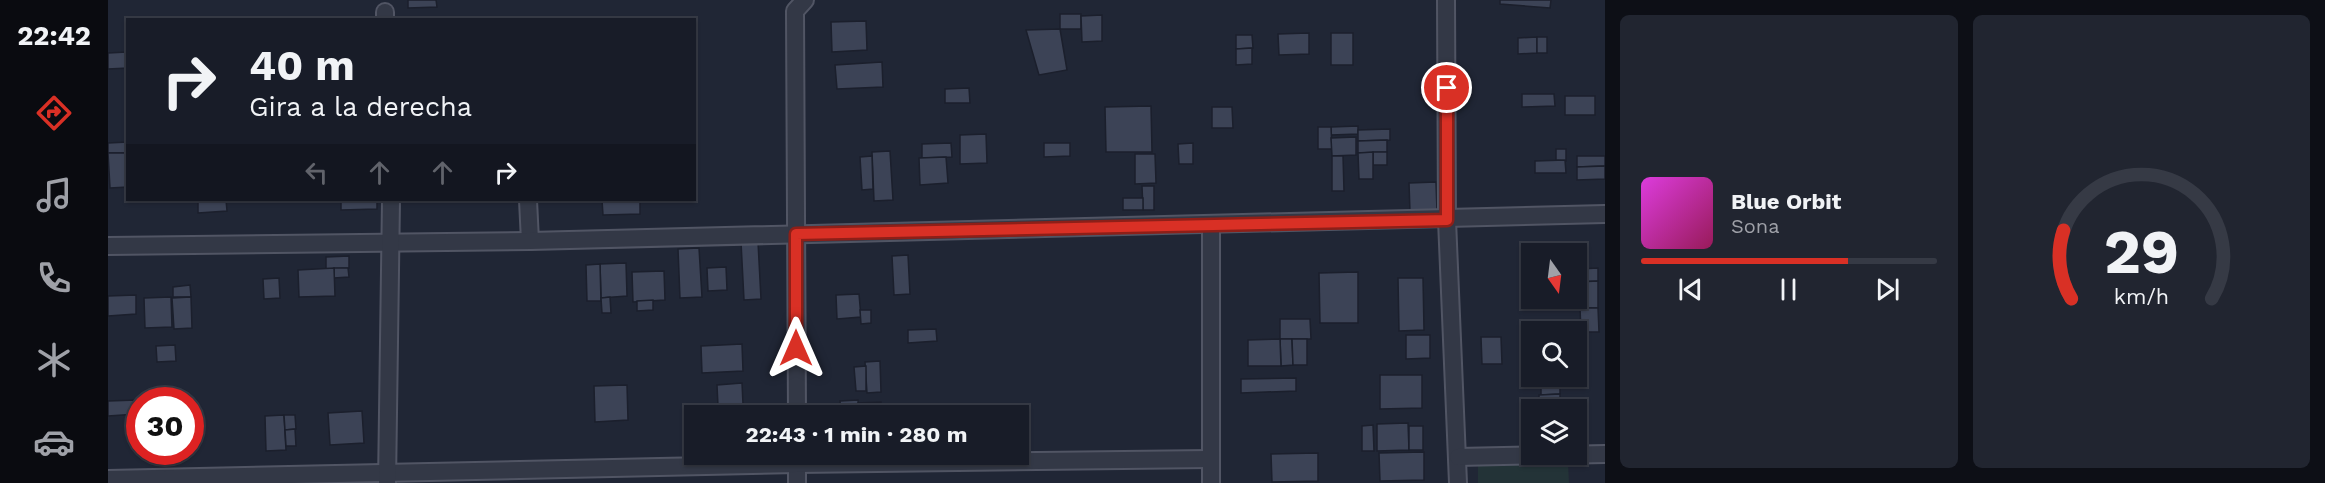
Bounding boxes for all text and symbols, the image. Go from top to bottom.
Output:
text: 22:42 [17,20,91,52]
text: 40 m [249,41,355,90]
icon: right [150,42,228,120]
pin [1421,62,1472,113]
icon: arrive [1430,71,1463,104]
text: Gira a la derecha [249,91,472,123]
icon: directions [33,92,75,134]
icon: left [300,156,333,189]
icon: ahead [363,156,396,189]
icon: ahead [426,156,459,189]
icon: right [489,156,522,189]
icon: music [33,174,75,216]
text: Blue Orbit [1731,189,1841,214]
text: Sona [1731,214,1780,238]
text: 29 [2103,215,2179,288]
north arrow [1521,243,1587,309]
map controls [1521,243,1587,465]
icon: phone [33,257,75,299]
icon: previous [1674,273,1707,306]
icon: pause [1772,273,1805,306]
icon: next [1871,273,1904,306]
text: km/h [2114,284,2169,309]
position arrow [764,316,828,380]
button: search [1521,321,1587,387]
icon: climate [33,339,75,381]
speed limit sign: 30 [126,387,204,465]
button: layers [1521,399,1587,465]
icon: car [33,421,75,463]
text: 22:43 · 1 min · 280 m [746,422,967,447]

